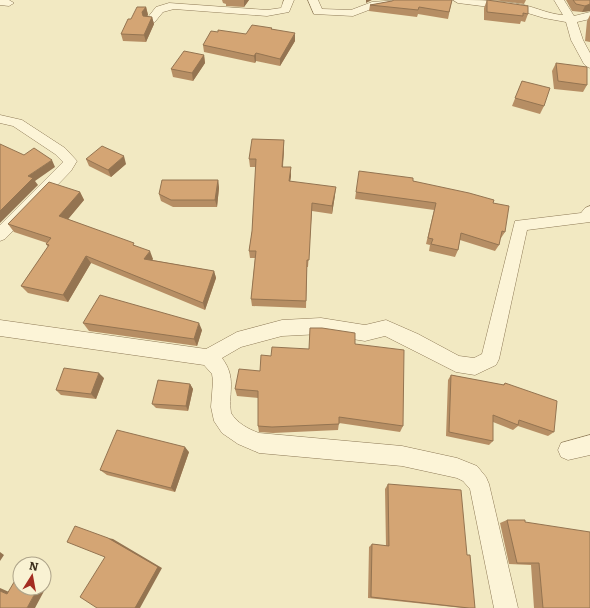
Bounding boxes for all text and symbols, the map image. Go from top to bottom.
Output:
north arrow [12,556,52,596]
text: N [28,556,40,574]

